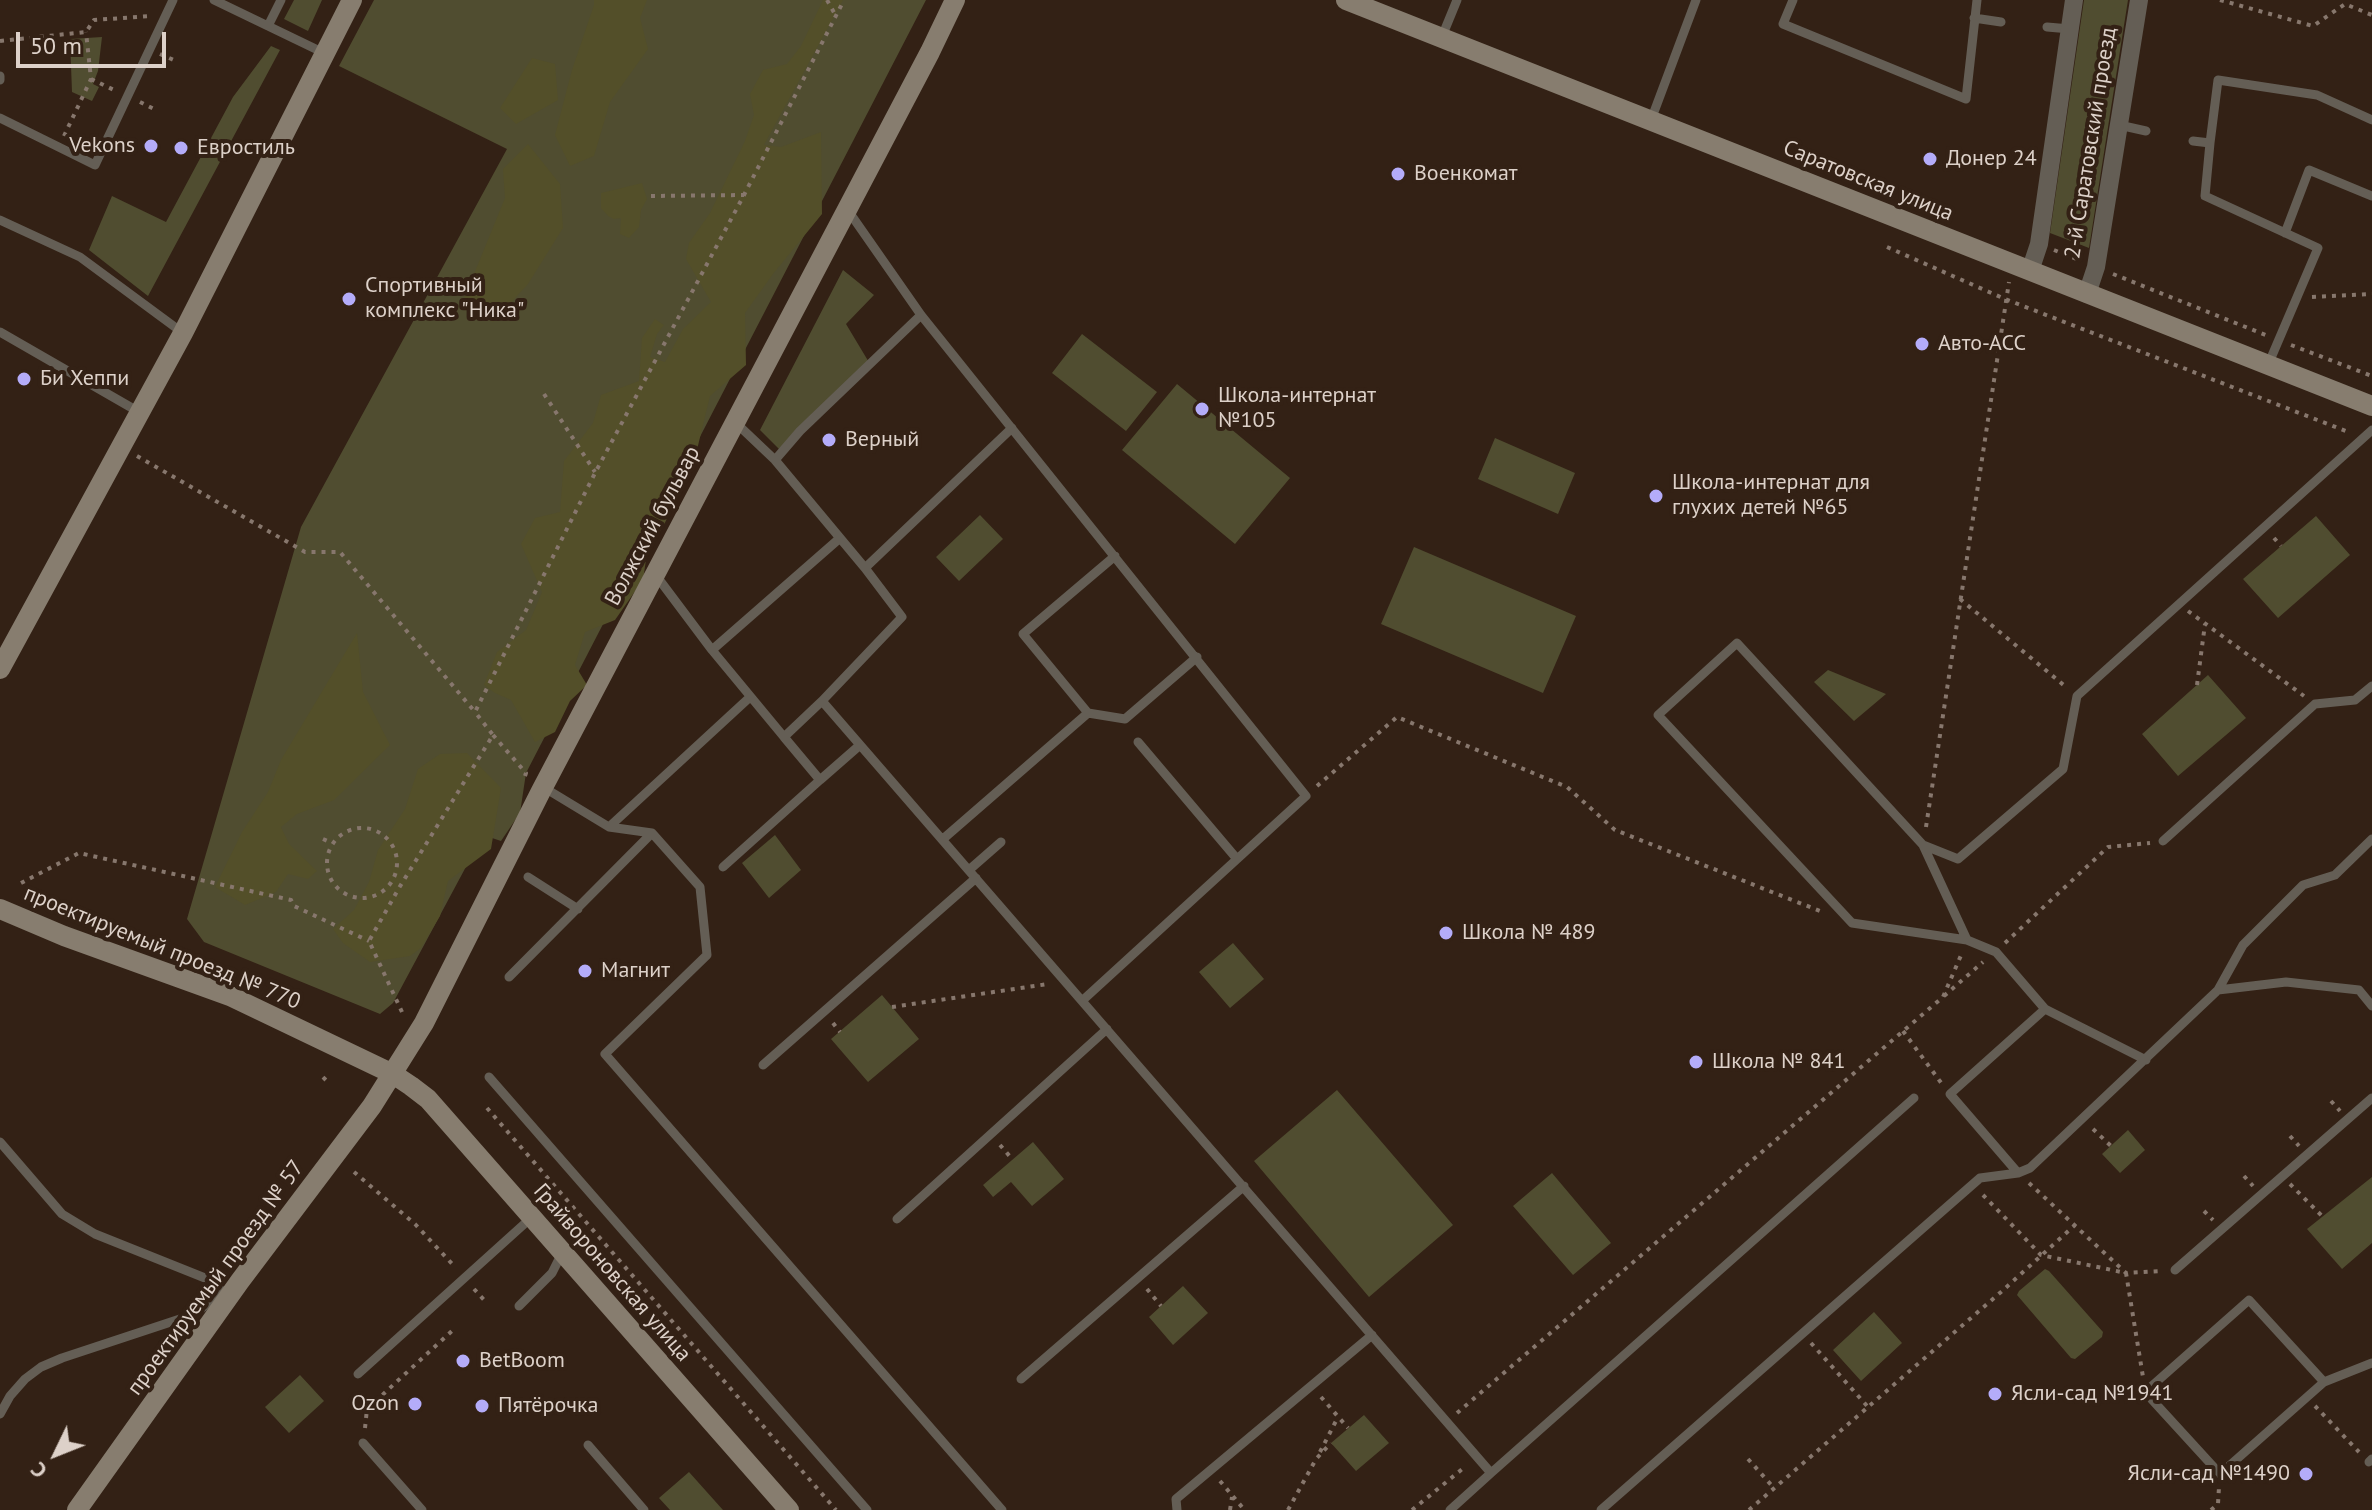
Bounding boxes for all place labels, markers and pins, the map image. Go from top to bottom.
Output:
place label: Vekons [69,133,135,159]
place label: Евростиль [197,135,295,161]
marker: Vekons [142,137,160,155]
marker: Евростиль [172,139,190,157]
place label: Донер 24 [1946,146,2037,172]
marker: Донер 24 [1921,150,1939,168]
place label: Военкомат [1414,161,1518,187]
marker: Военкомат [1389,165,1407,183]
place label: Спортивный комплекс "Ника" [365,273,524,324]
marker: Спортивный комплекс "Ника" [340,290,358,308]
place label: Авто-АСС [1938,331,2026,357]
marker: Авто-АСС [1913,335,1931,353]
place label: Би Хеппи [40,366,129,392]
marker: Би Хеппи [15,370,33,388]
place label: Школа-интернат №105 [1218,383,1376,434]
marker: Школа-интернат №105 [1193,400,1211,418]
place label: Верный [845,427,919,453]
marker: Верный [820,431,838,449]
place label: Школа-интернат для глухих детей №65 [1672,470,1870,522]
marker: Школа-интернат для глухих детей №65 [1647,487,1665,505]
place label: Школа № 489 [1462,920,1595,946]
marker: Школа № 489 [1437,924,1455,942]
place label: Магнит [601,958,670,984]
marker: Магнит [576,962,594,980]
place label: Школа № 841 [1712,1049,1845,1075]
marker: Школа № 841 [1687,1053,1705,1071]
place label: BetBoom [479,1348,565,1374]
marker: BetBoom [454,1352,472,1370]
place label: Ясли-сад №1941 [2011,1381,2173,1407]
marker: Ясли-сад №1941 [1986,1385,2004,1403]
place label: Ozon [351,1391,399,1417]
place label: Пятёрочка [498,1393,598,1419]
marker: Ozon [406,1395,424,1413]
marker: Пятёрочка [473,1397,491,1415]
place label: Ясли-сад №1490 [2128,1461,2290,1487]
marker: Ясли-сад №1490 [2297,1465,2315,1483]

